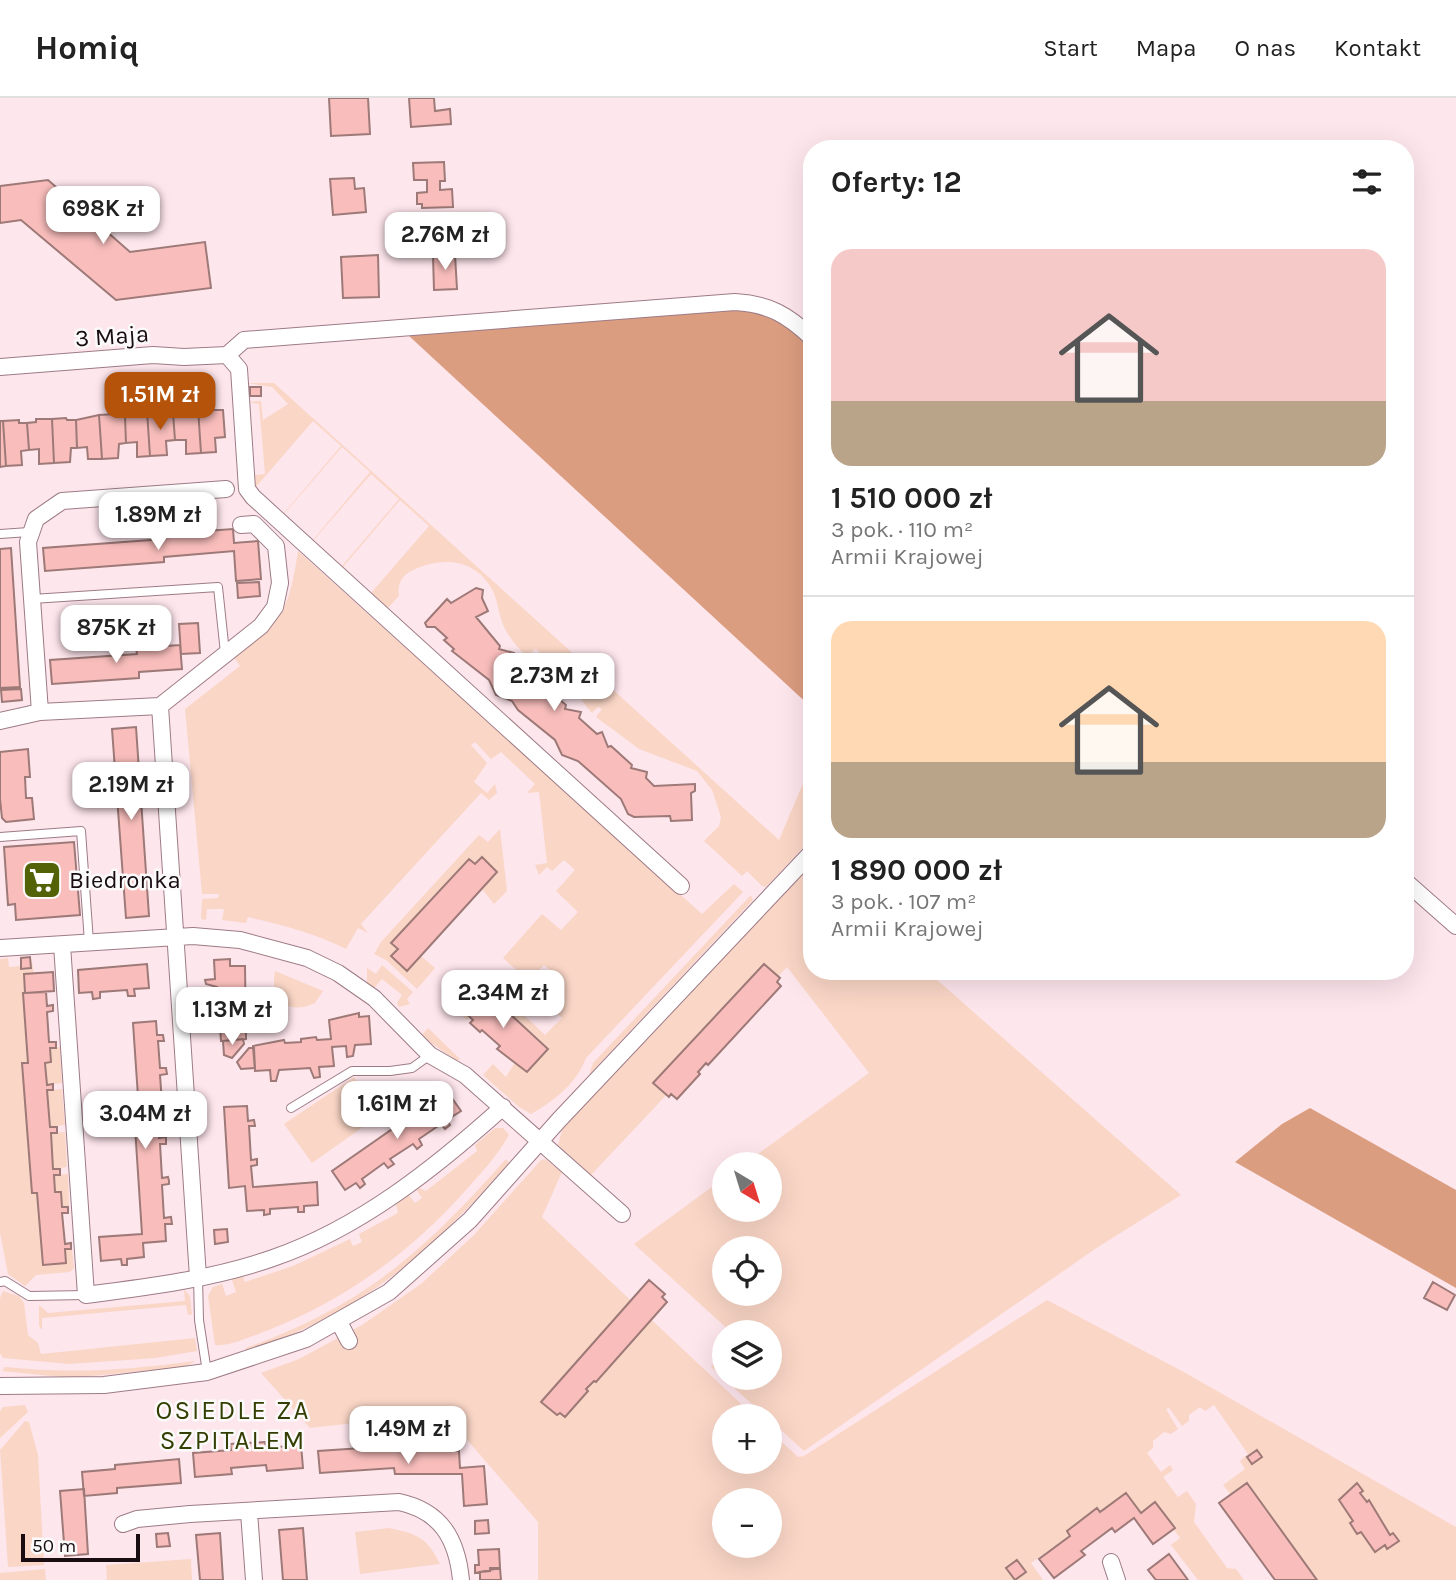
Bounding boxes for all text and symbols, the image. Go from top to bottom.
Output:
text: Homiq [35,29,139,67]
text: Start [1043,34,1098,62]
text: Mapa [1136,34,1197,62]
text: O nas [1235,34,1296,62]
text: Kontakt [1334,34,1421,62]
icon: filters [1348,163,1386,201]
text: Oferty: 12 [831,164,962,200]
pin: 698K zł [38,186,168,246]
text: 698K zł [62,195,144,222]
pin: 2.76M zł [373,212,517,272]
text: 2.76M zł [401,221,489,248]
icon: home [1046,295,1172,421]
street label: 3 Maja [74,319,150,353]
pin: 1.51M zł [88,372,232,432]
text: 1.51M zł [120,381,200,408]
text: 1 510 000 zł [831,480,993,516]
pin: 1.89M zł [86,492,230,552]
text: 1.89M zł [115,501,201,528]
text: 3 pok. · 110 m² [831,516,973,543]
text: Armii Krajowej [831,543,984,570]
pin: 875K zł [51,606,181,665]
text: 875K zł [77,614,155,641]
pin: 2.73M zł [482,654,626,713]
text: 2.73M zł [510,662,598,689]
icon: home [1046,667,1172,793]
pin: 2.19M zł [59,762,203,822]
text: 2.19M zł [88,771,174,798]
text: 1 890 000 zł [831,852,1002,888]
supermarket icon: Biedronka [21,859,63,901]
place label: Biedronka [69,866,181,894]
text: 3 pok. · 107 m² [831,888,976,915]
text: Armii Krajowej [831,915,984,942]
pin: 2.34M zł [431,970,575,1030]
text: 2.34M zł [457,979,549,1006]
pin: 1.13M zł [160,988,304,1047]
text: 1.13M zł [192,996,272,1023]
pin: 1.61M zł [325,1082,469,1141]
text: 1.61M zł [357,1090,437,1117]
pin: 3.04M zł [73,1091,217,1151]
text: 3.04M zł [99,1100,191,1127]
north arrow [712,1152,782,1222]
map controls [712,1152,782,1558]
button: locate [712,1236,782,1306]
button: layers [712,1320,782,1390]
district label: OSIEDLE ZA SZPITALEM [156,1395,310,1456]
button: + [712,1404,782,1474]
pin: 1.49M zł [336,1406,480,1466]
text: 1.49M zł [365,1415,451,1442]
button: − [712,1488,782,1558]
scale bar [21,1531,140,1563]
text: 50 m [32,1535,76,1557]

